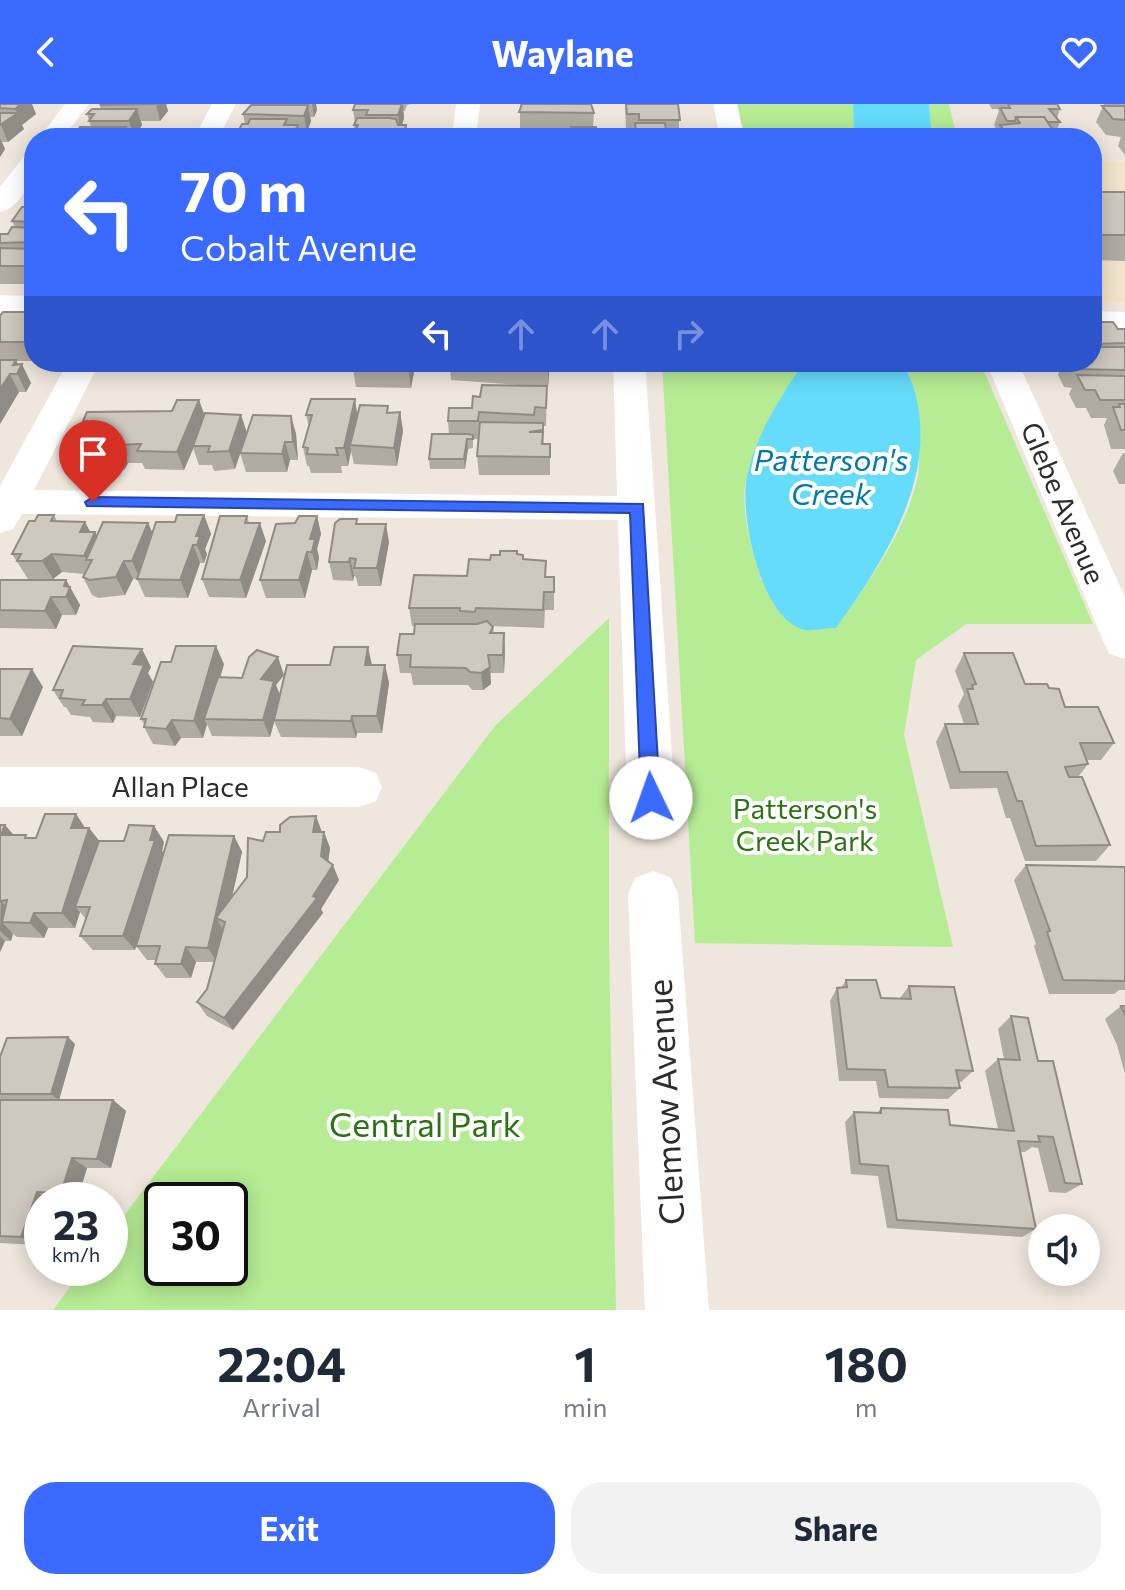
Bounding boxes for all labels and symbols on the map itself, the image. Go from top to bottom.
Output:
street label: Glebe Avenue [1015,417,1113,589]
pin [59,420,127,502]
water label: Patterson's Creek [754,440,908,511]
position arrow [609,756,693,840]
street label: Allan Place [111,769,249,803]
park label: Patterson's Creek Park [733,791,877,857]
street label: Clemow Avenue [637,978,691,1226]
park label: Central Park [329,1102,521,1144]
speed limit sign: 30 [144,1182,248,1286]

